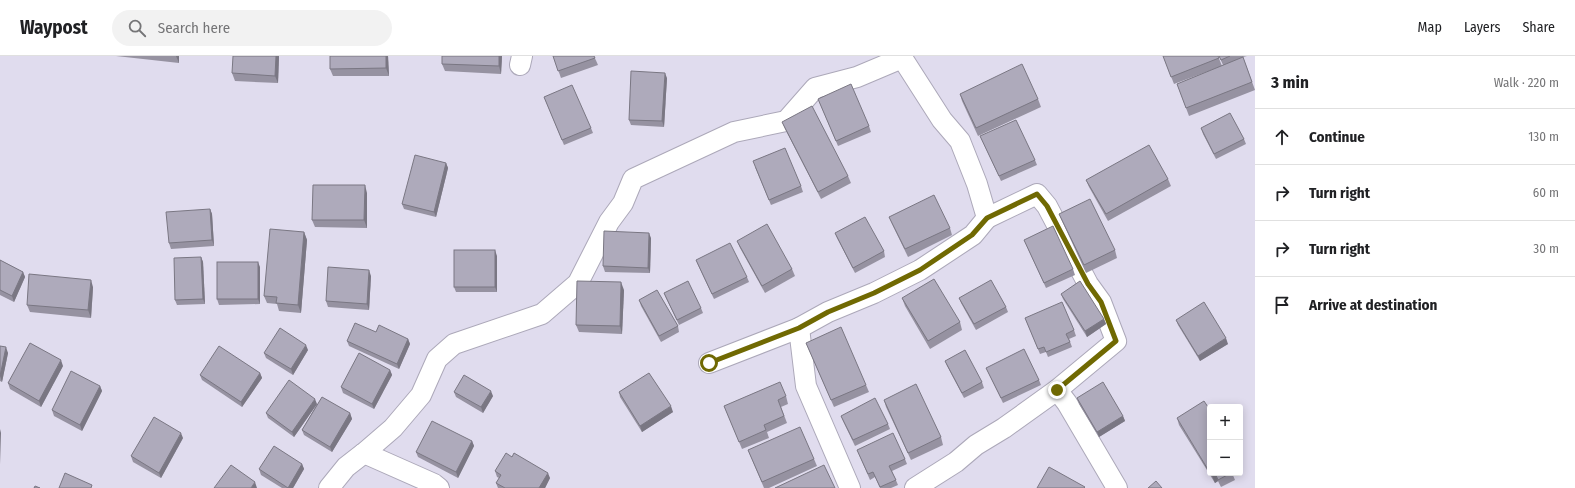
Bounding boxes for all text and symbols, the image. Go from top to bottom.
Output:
search box [112,10,392,46]
text: Waypost [20,16,88,39]
icon: search [126,17,148,39]
text: Search here [158,19,230,37]
text: Map [1418,19,1442,36]
text: Layers [1464,19,1500,36]
text: Share [1522,19,1555,36]
text: 3 min [1271,72,1309,93]
text: Walk · 220 m [1494,75,1559,90]
icon: ahead [1271,126,1293,148]
text: Continue [1309,128,1365,146]
text: 130 m [1528,129,1559,144]
icon: right [1271,182,1293,204]
text: Turn right [1309,184,1370,202]
text: 60 m [1533,185,1559,200]
icon: right [1271,238,1293,260]
text: Turn right [1309,240,1370,258]
text: 30 m [1533,241,1559,256]
icon: arrive [1271,294,1293,316]
text: Arrive at destination [1309,296,1437,314]
route start [700,354,718,372]
route end [1048,381,1066,399]
map controls [1207,404,1243,476]
button: + [1207,404,1243,440]
button: − [1207,440,1243,476]

